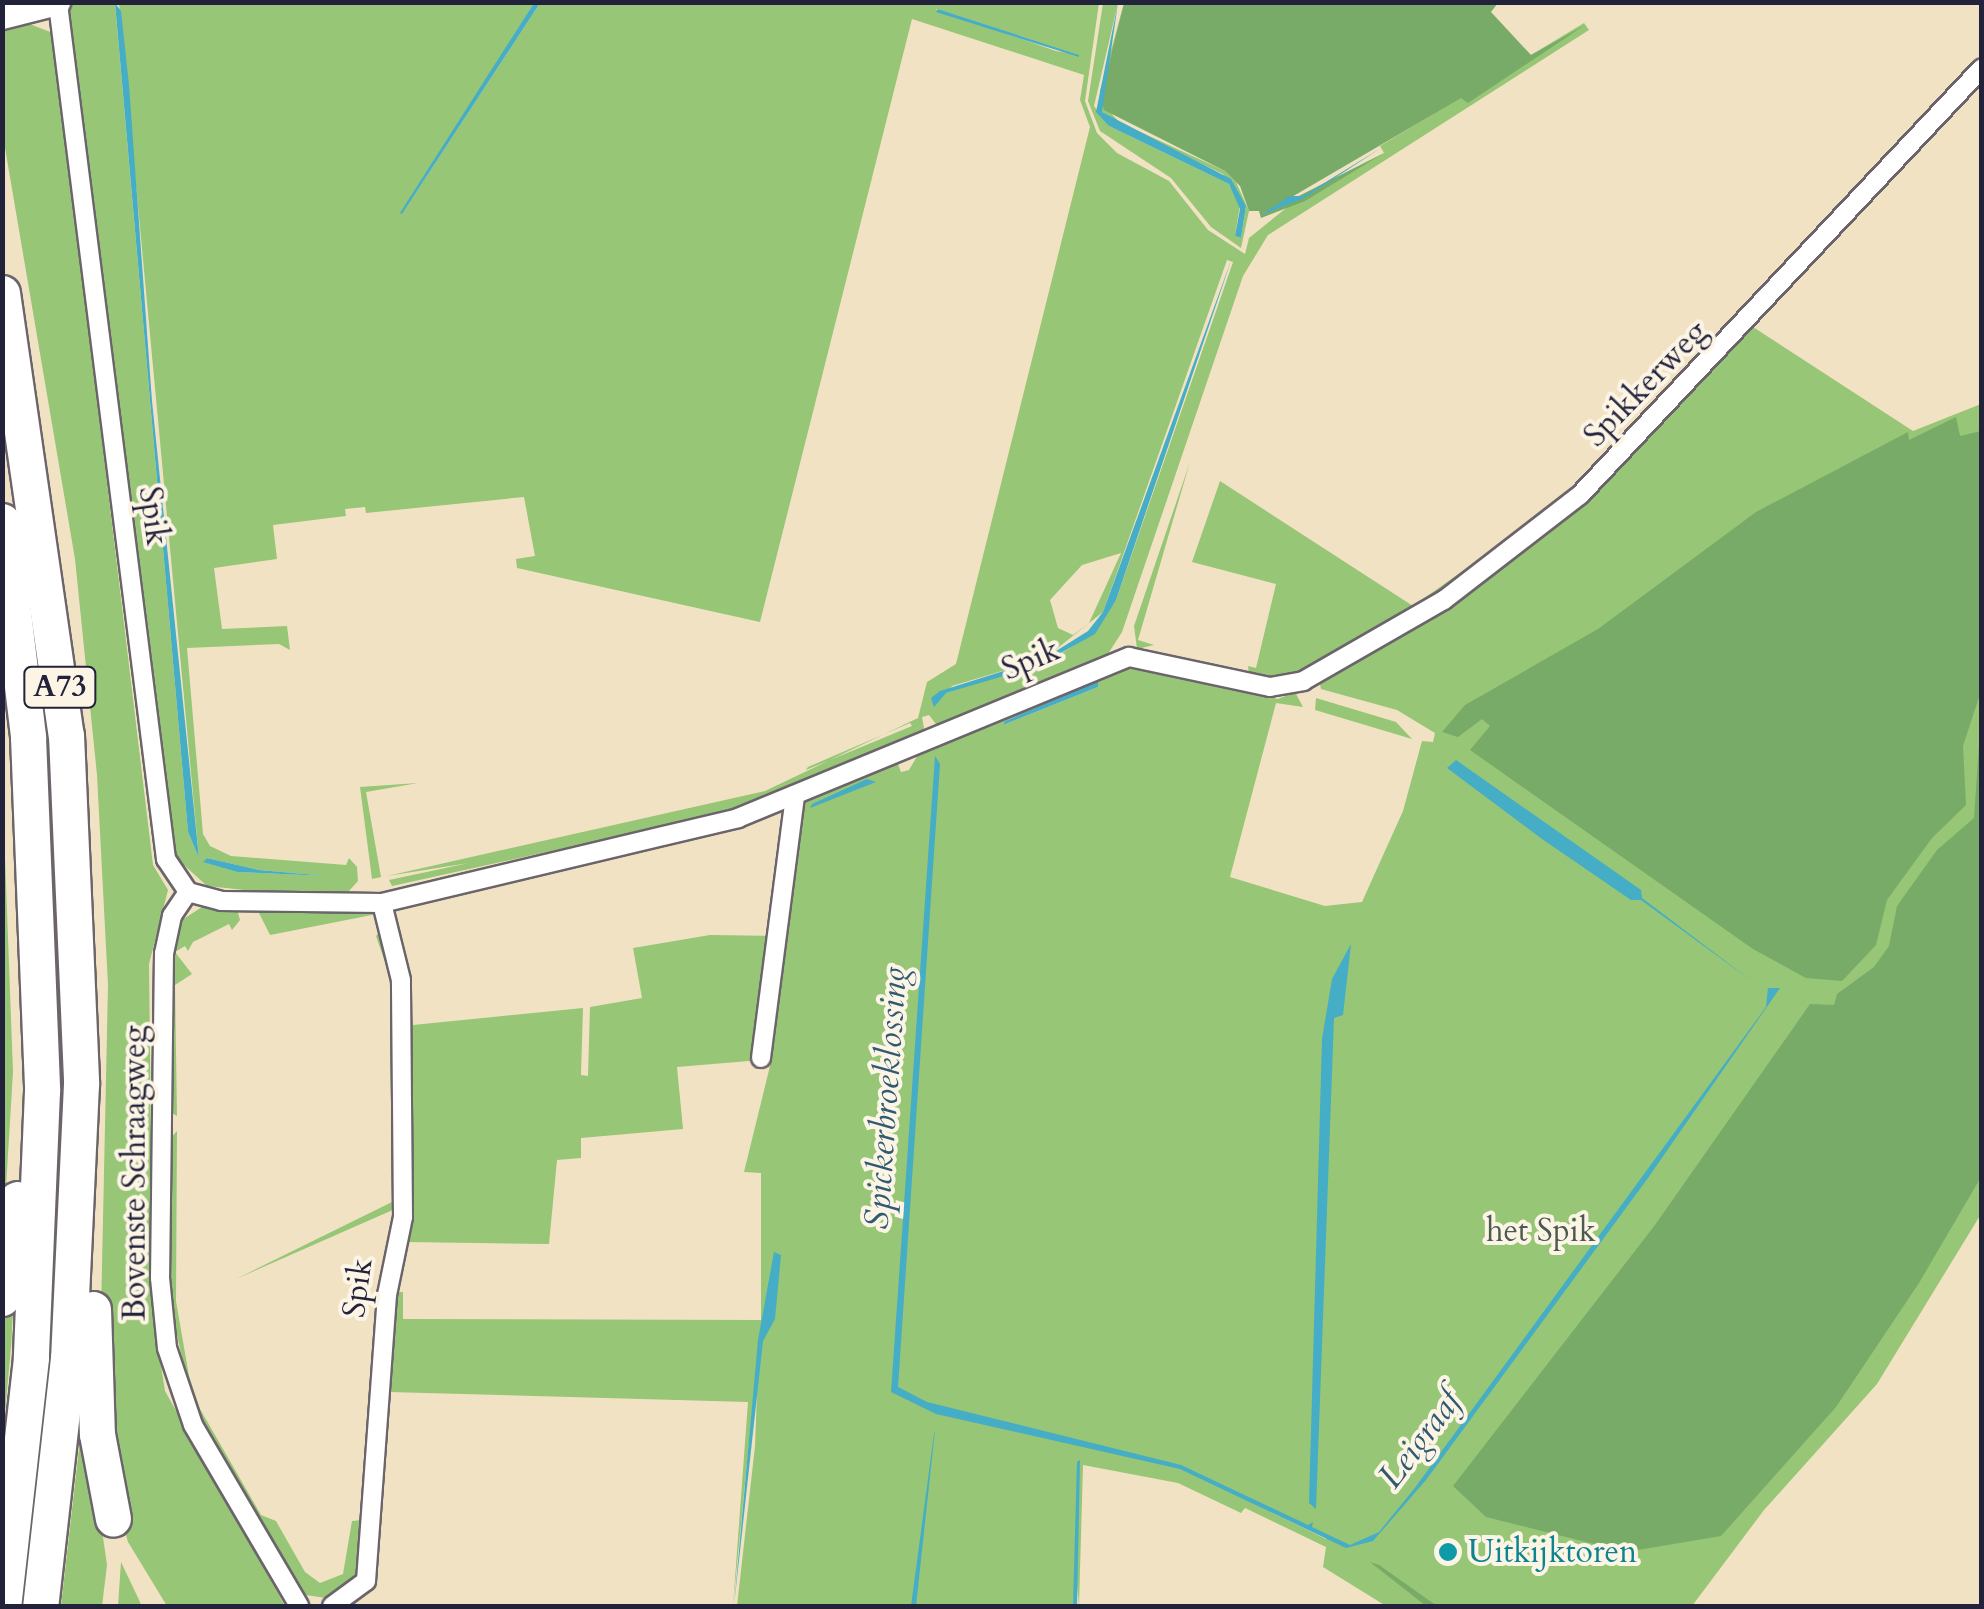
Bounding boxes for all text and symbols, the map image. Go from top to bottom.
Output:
street label: Spikkerweg [1576,313,1716,455]
street label: Spik [130,484,176,548]
street label: Spik [996,631,1066,689]
road number: A73 [22,662,98,712]
water label: Spickerbroeklossing [856,965,916,1231]
street label: Bovenste Schraagweg [116,1025,154,1321]
park label: het Spik [1486,1212,1596,1250]
street label: Spik [335,1256,381,1320]
water label: Leigraaf [1369,1381,1471,1497]
place label: Uitkijktoren [1468,1533,1637,1571]
marker: Uitkijktoren [1437,1541,1459,1563]

